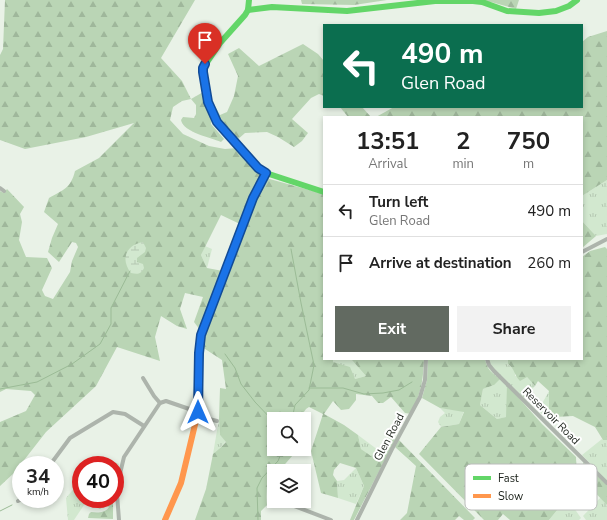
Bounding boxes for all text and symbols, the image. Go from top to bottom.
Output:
pin [188,23,222,64]
icon: arrive [194,29,216,51]
text: 490 m [401,35,484,73]
icon: left [335,40,387,92]
text: Glen Road [401,71,486,95]
text: 13:51 [356,125,419,157]
text: 2 [456,125,470,157]
text: 750 [507,125,550,157]
text: Arrival [368,155,407,173]
text: min [452,155,474,173]
text: m [523,155,534,173]
text: Turn left [369,192,428,212]
icon: left [335,200,357,222]
text: 490 m [527,201,571,221]
text: Glen Road [369,212,430,230]
icon: arrive [335,252,357,274]
text: Arrive at destination [369,253,512,273]
text: 260 m [527,253,571,273]
button: Exit [335,306,449,352]
button: Share [457,306,571,352]
street label: Reservoir Road [519,384,583,448]
position arrow [177,391,219,433]
street label: Glen Road [370,411,408,463]
map controls [267,412,311,508]
button: search [267,412,311,456]
speed limit sign: 40 [72,456,124,508]
text: 34 [26,463,50,490]
button: layers [267,464,311,508]
legend [465,464,597,510]
text: Fast [498,471,519,486]
text: km/h [27,485,49,499]
text: Slow [498,489,523,504]

